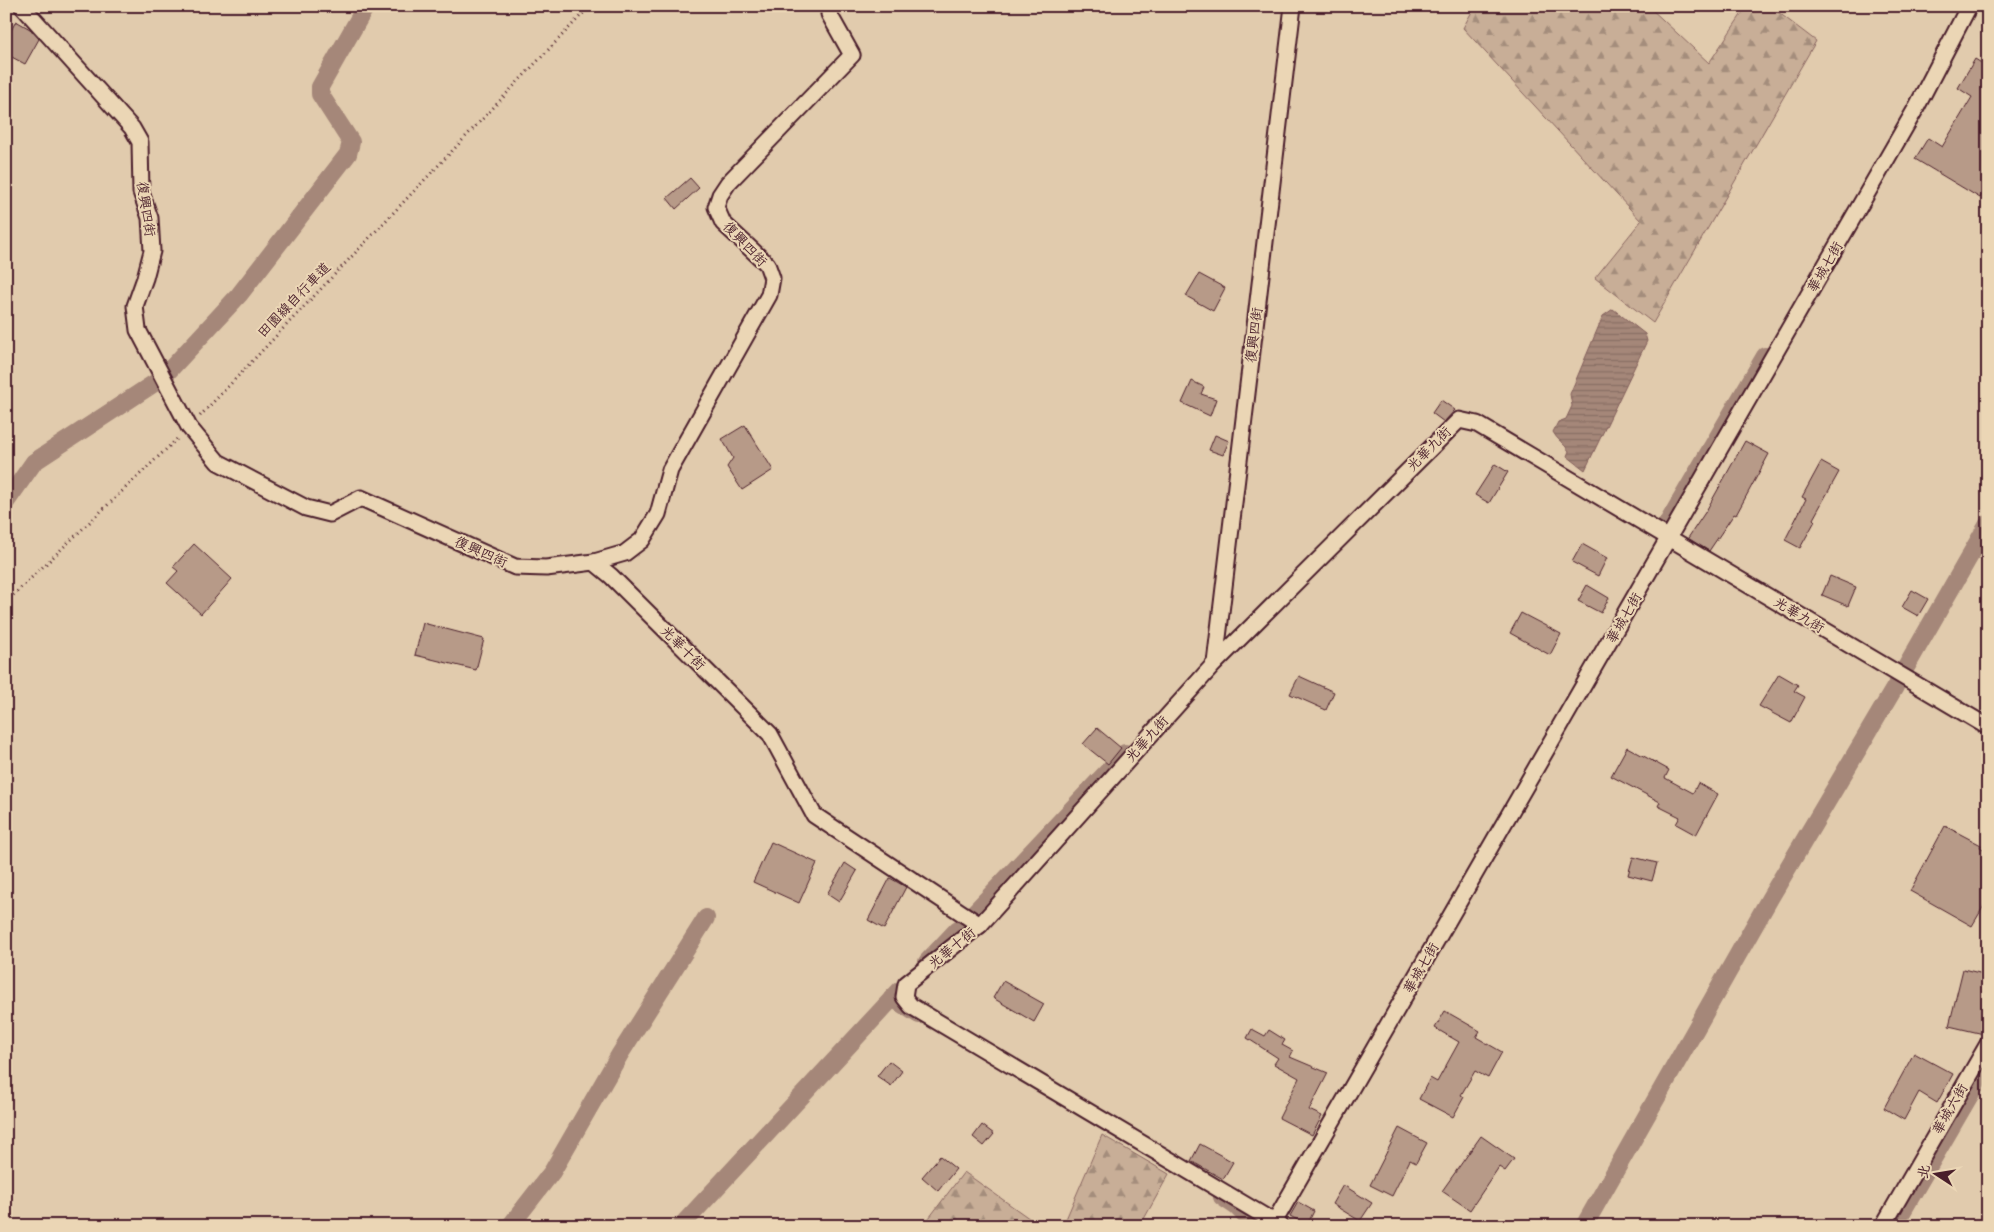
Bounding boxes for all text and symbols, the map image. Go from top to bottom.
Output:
street label: 復興四街 [133,180,159,238]
street label: 復興四街 [719,218,771,270]
street label: 華城七街 [1804,239,1846,295]
street label: 田園線自行車道 [254,259,334,341]
street label: 復興四街 [1242,306,1266,364]
street label: 光華九街 [1403,423,1455,475]
street label: 復興四街 [452,533,510,571]
street label: 華城七街 [1603,590,1645,646]
street label: 光華九街 [1771,593,1827,637]
street label: 光華十街 [657,622,709,674]
street label: 光華九街 [1122,713,1172,765]
street label: 光華十街 [925,924,979,972]
street label: 華城七街 [1400,940,1442,996]
street label: 華城六街 [1929,1081,1971,1137]
north arrow [1912,1150,1962,1200]
text: 北 [1914,1163,1934,1180]

